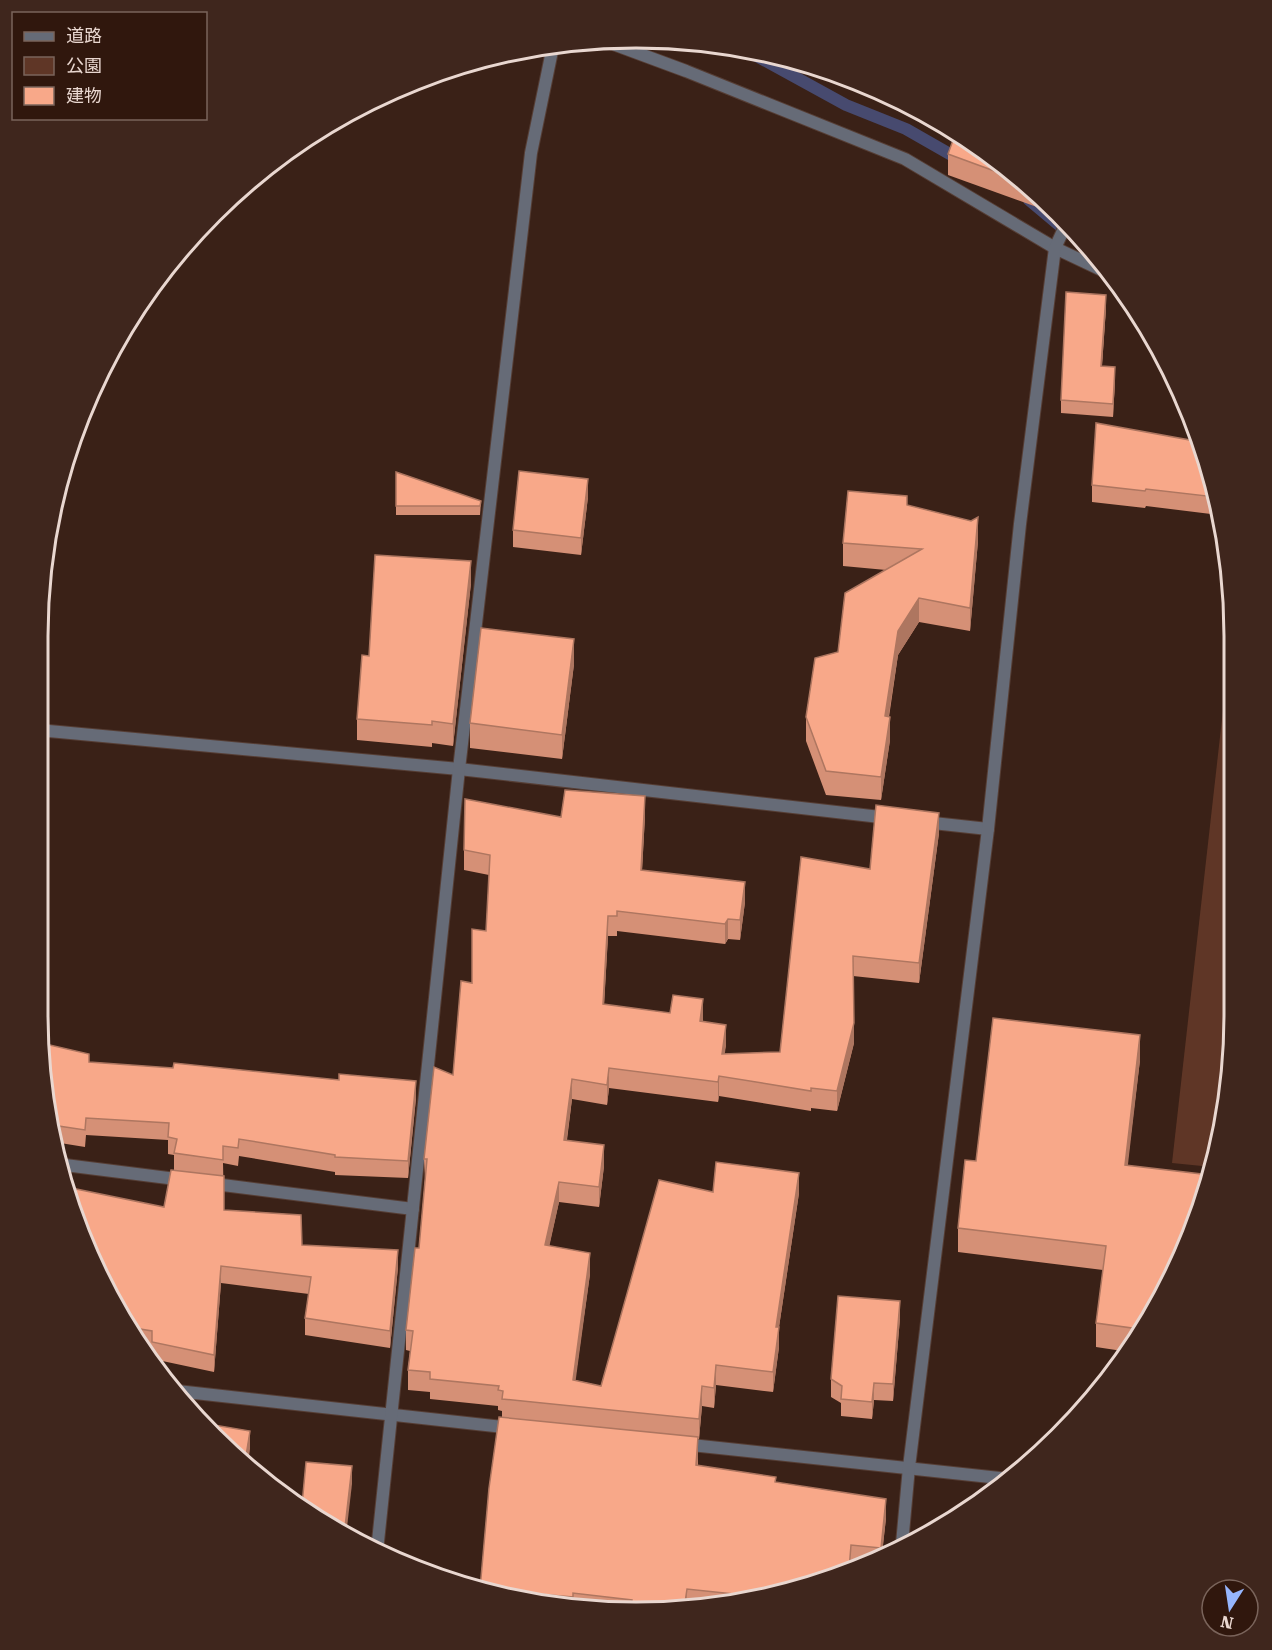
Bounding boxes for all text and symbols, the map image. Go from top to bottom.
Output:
legend [12,12,207,120]
text: 道路 [66,25,102,46]
text: 公園 [66,55,102,76]
text: 建物 [66,85,102,106]
north arrow [1200,1578,1260,1638]
text: N [1219,1612,1235,1633]

